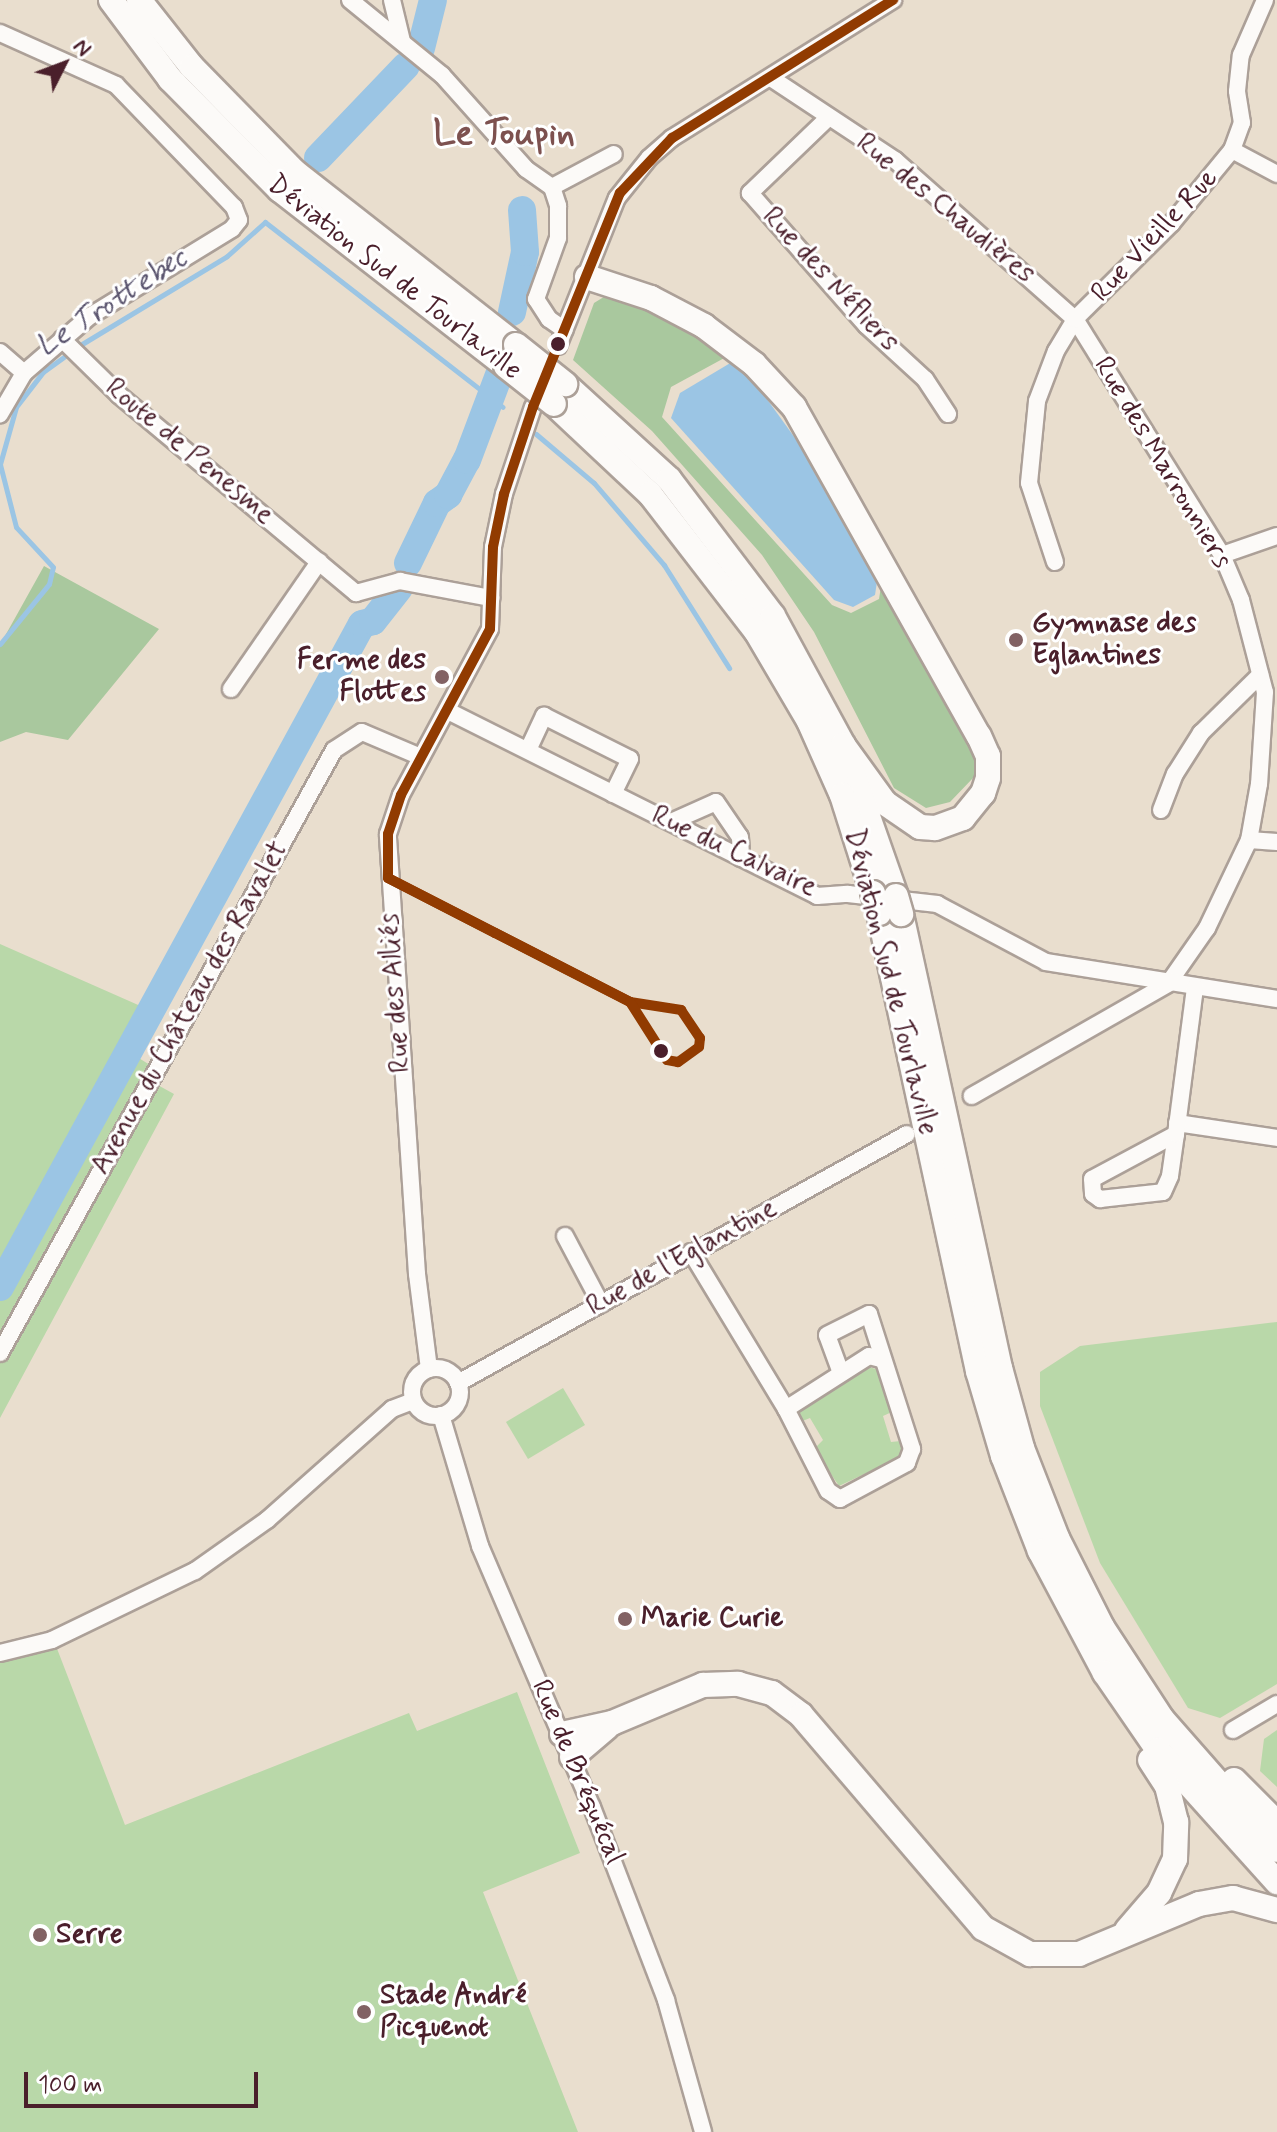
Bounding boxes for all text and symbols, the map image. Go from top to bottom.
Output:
north arrow [24,24,104,104]
text: N [67,33,97,63]
district label: Le Toupin [430,113,578,157]
street label: Rue des Chaudières [847,125,1043,293]
street label: Rue Vieille Rue [1085,163,1225,309]
street label: Déviation Sud de Tourlaville [260,168,528,388]
street label: Rue des Néfliers [754,200,906,360]
water label: Le Trottebec [31,242,193,364]
unlabelled marker [550,336,566,352]
street label: Rue des Marronniers [1085,350,1239,576]
street label: Route de Penesme [99,373,279,531]
place label: Gymnase des Eglantines [1032,607,1195,673]
marker: Gymnase des Eglantines [1007,631,1025,649]
place label: Ferme des Flottes [296,644,426,710]
marker: Ferme des Flottes [433,668,451,686]
street label: Rue du Calvaire [645,799,823,905]
street label: Déviation Sud de Tourlaville [836,825,944,1139]
street label: Avenue du Château des Ravalet [83,833,297,1183]
street label: Rue des Alliés [374,911,418,1075]
unlabelled marker [653,1043,669,1059]
street label: Rue de l'Eglantine [581,1192,783,1324]
place label: Marie Curie [641,1602,783,1636]
marker: Marie Curie [616,1610,634,1628]
street label: Rue de Bréquécal [523,1675,631,1869]
place label: Serre [56,1918,123,1952]
marker: Serre [31,1926,49,1944]
place label: Stade André Picquenot [380,1979,527,2045]
marker: Stade André Picquenot [355,2003,373,2021]
scale bar [28,2056,262,2106]
text: 100 m [38,2070,102,2101]

